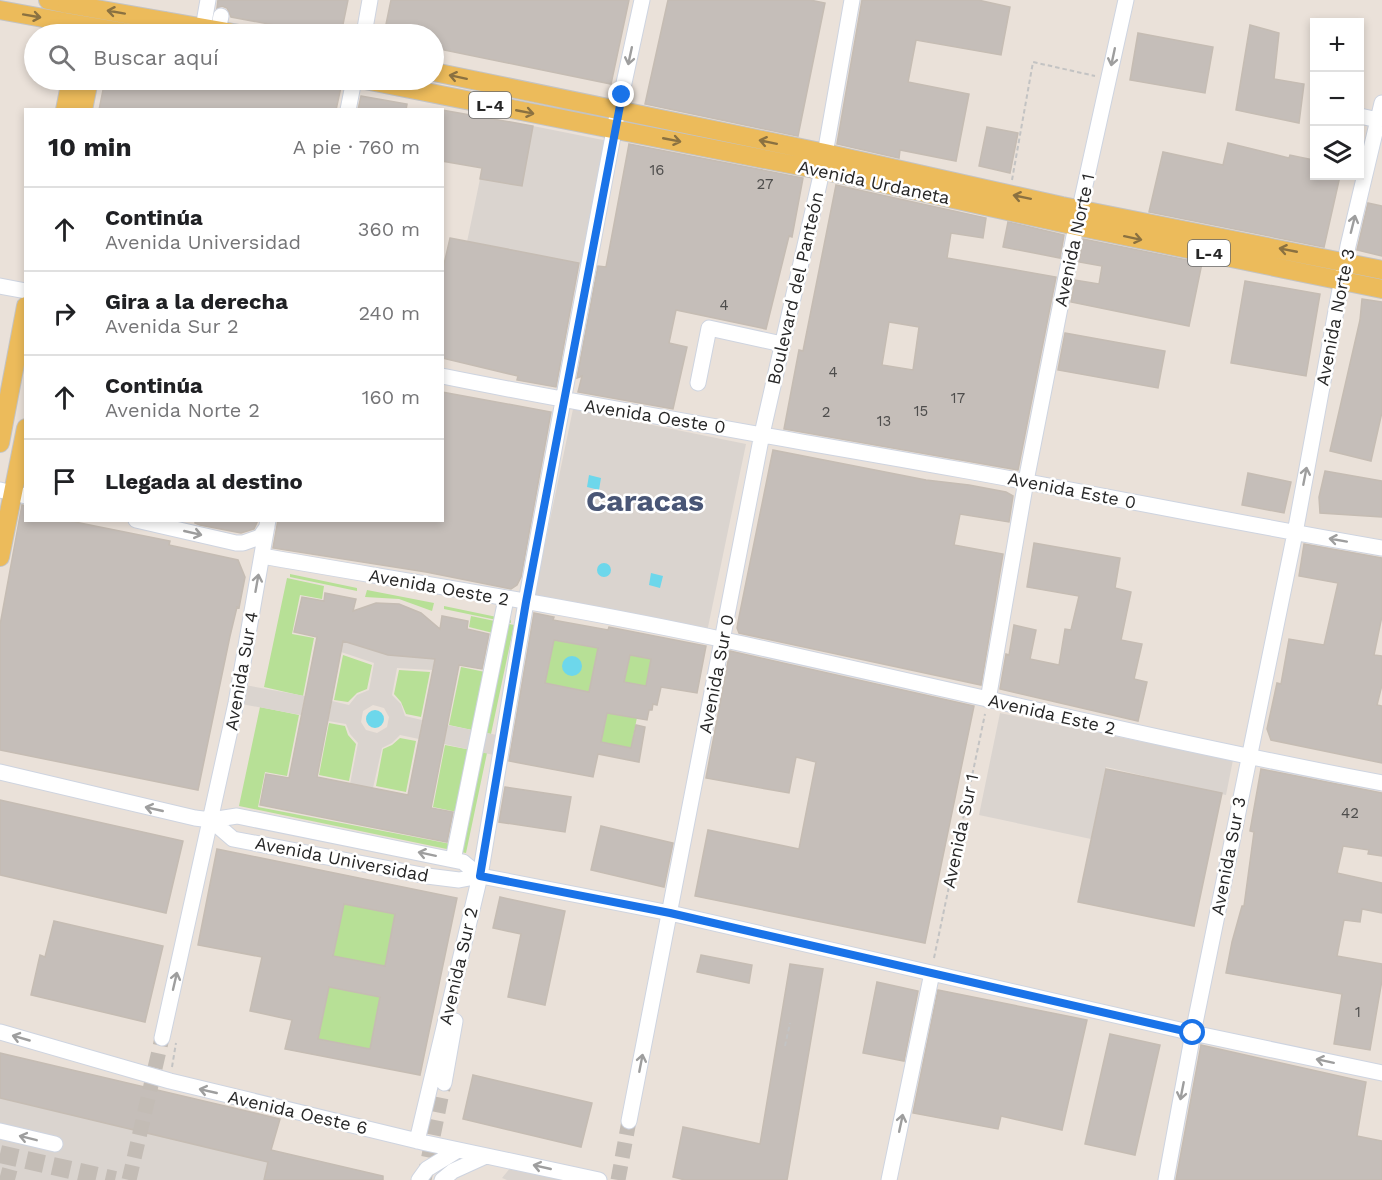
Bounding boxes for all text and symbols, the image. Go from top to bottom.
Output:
one-way arrow [107,6,126,17]
one-way arrow [22,11,42,22]
map controls [1310,18,1364,180]
button: + [1310,18,1364,72]
search box [24,24,444,90]
icon: search [45,41,78,74]
text: Buscar aquí [93,45,219,70]
one-way arrow [624,45,635,65]
one-way arrow [1107,47,1118,66]
one-way arrow [449,71,468,83]
button: − [1310,72,1364,126]
route end [608,81,634,107]
road number: L-4 [469,92,511,118]
one-way arrow [515,107,534,118]
button: layers [1310,126,1364,180]
text: 10 min [48,132,132,162]
text: A pie · 760 m [293,135,420,159]
one-way arrow [663,135,682,147]
one-way arrow [759,135,778,147]
street label: Avenida Urdaneta [796,156,952,208]
house number: 16 [650,161,664,179]
street label: Avenida Norte 1 [1050,172,1098,308]
house number: 27 [757,175,773,193]
street label: Boulevard del Panteón [763,189,827,387]
one-way arrow [1013,191,1032,203]
text: Continúa [105,205,203,230]
icon: ahead [48,213,81,246]
one-way arrow [1348,215,1360,234]
text: 360 m [358,217,420,241]
text: Avenida Universidad [105,230,301,254]
one-way arrow [1123,233,1143,244]
road number: L-4 [1188,240,1230,266]
one-way arrow [1278,244,1298,255]
street label: Avenida Norte 3 [1311,247,1359,387]
text: Gira a la derecha [105,289,288,314]
house number: 4 [719,296,729,314]
icon: right [48,297,81,330]
text: 240 m [358,301,420,325]
text: Avenida Sur 2 [105,314,239,338]
house number: 4 [828,363,838,381]
text: Continúa [105,373,203,398]
icon: ahead [48,381,81,414]
text: 160 m [362,385,420,409]
house number: 17 [951,389,965,407]
street label: Avenida Oeste 0 [583,394,727,438]
text: Avenida Norte 2 [105,398,260,422]
house number: 15 [914,402,928,420]
house number: 2 [822,403,830,421]
house number: 13 [877,412,891,430]
icon: arrive [48,465,81,498]
one-way arrow [1300,466,1311,486]
street label: Avenida Este 0 [1006,467,1138,513]
text: Llegada al destino [105,469,303,494]
district label: Caracas [586,483,704,518]
one-way arrow [183,528,202,540]
one-way arrow [1329,535,1349,546]
street label: Avenida Oeste 2 [367,564,511,610]
one-way arrow [252,573,263,593]
street label: Avenida Sur 4 [220,610,262,732]
street label: Avenida Sur 0 [694,613,738,735]
street label: Avenida Este 2 [986,689,1118,739]
street label: Avenida Sur 1 [938,772,982,890]
street label: Avenida Sur 3 [1206,795,1250,917]
one-way arrow [145,802,164,814]
house number: 42 [1341,804,1359,822]
street label: Avenida Universidad [253,832,431,886]
one-way arrow [418,848,437,859]
street label: Avenida Sur 2 [434,905,482,1027]
one-way arrow [169,972,181,991]
house number: 1 [1355,1003,1361,1021]
route start [1179,1019,1205,1045]
one-way arrow [11,1032,30,1044]
one-way arrow [635,1054,647,1073]
one-way arrow [1315,1055,1335,1066]
one-way arrow [1176,1080,1187,1100]
one-way arrow [199,1084,218,1096]
street label: Avenida Oeste 6 [226,1086,370,1138]
one-way arrow [896,1113,907,1133]
one-way arrow [18,1131,37,1143]
one-way arrow [532,1161,552,1172]

